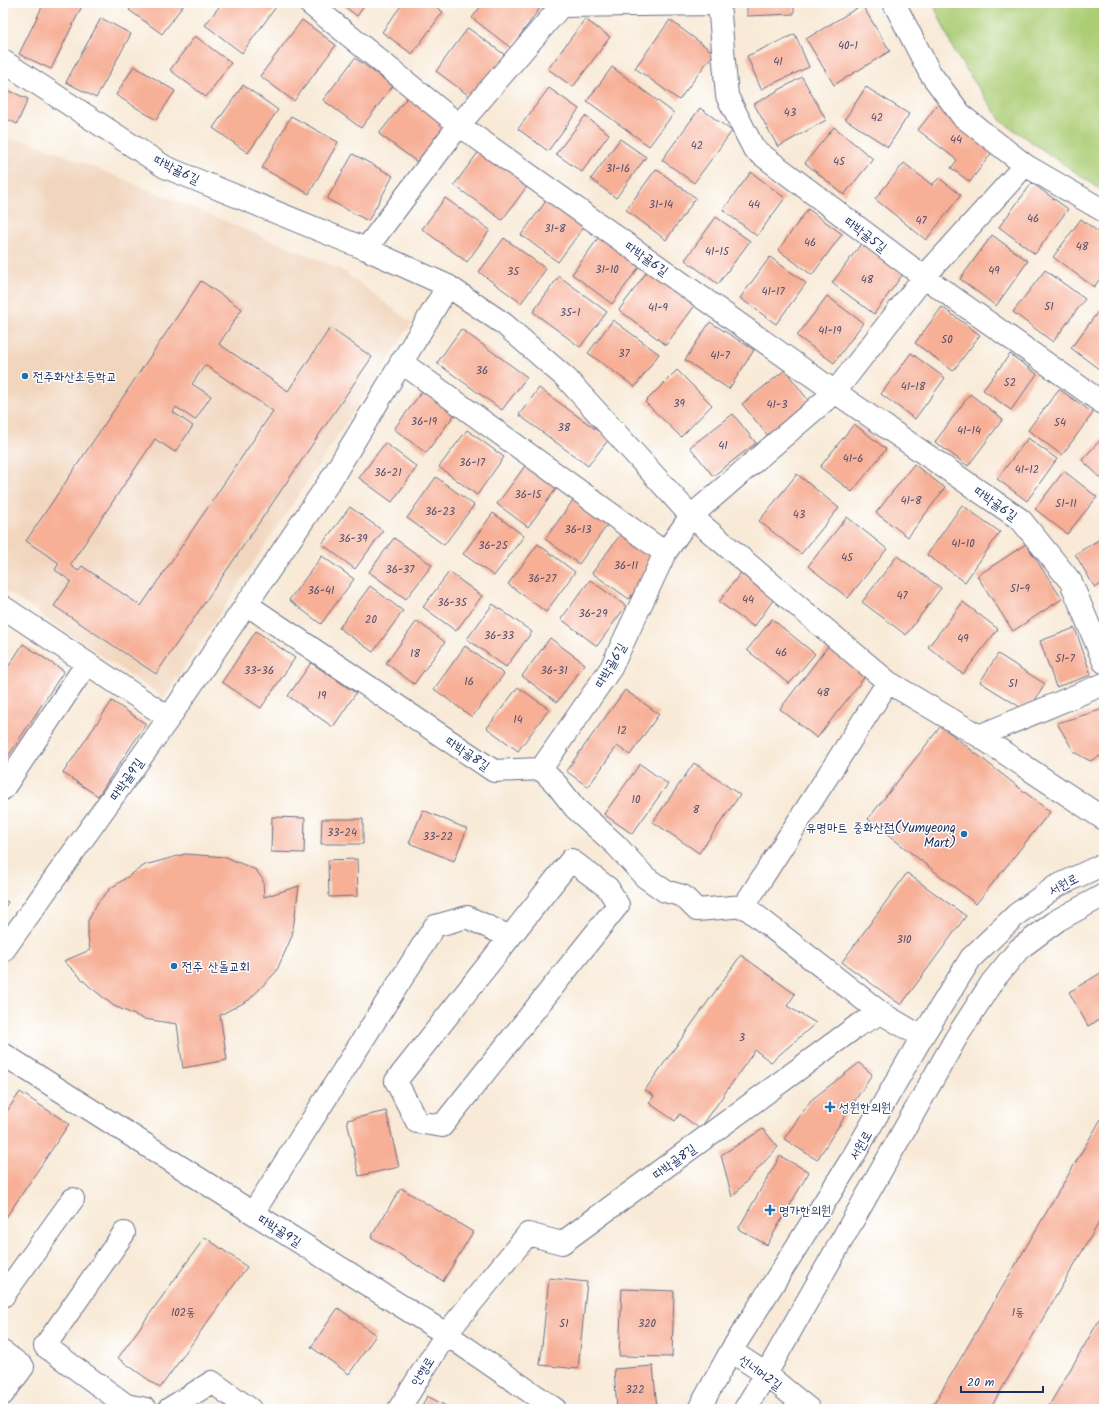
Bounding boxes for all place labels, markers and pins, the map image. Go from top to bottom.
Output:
place label: 전주화산초등학교 [33,367,117,388]
marker: 전주화산초등학교 [20,371,30,381]
place label: 유명마트 중화산점(Yumyeong Mart) [806,818,956,854]
marker: 유명마트 중화산점(Yumyeong Mart) [959,829,969,839]
place label: 전주 산돌교회 [182,957,250,978]
marker: 전주 산돌교회 [169,961,179,971]
place label: 성원한의원 [839,1098,891,1119]
marker: 성원한의원 [824,1101,836,1113]
place label: 명가한의원 [779,1201,831,1222]
marker: 명가한의원 [764,1204,776,1216]

